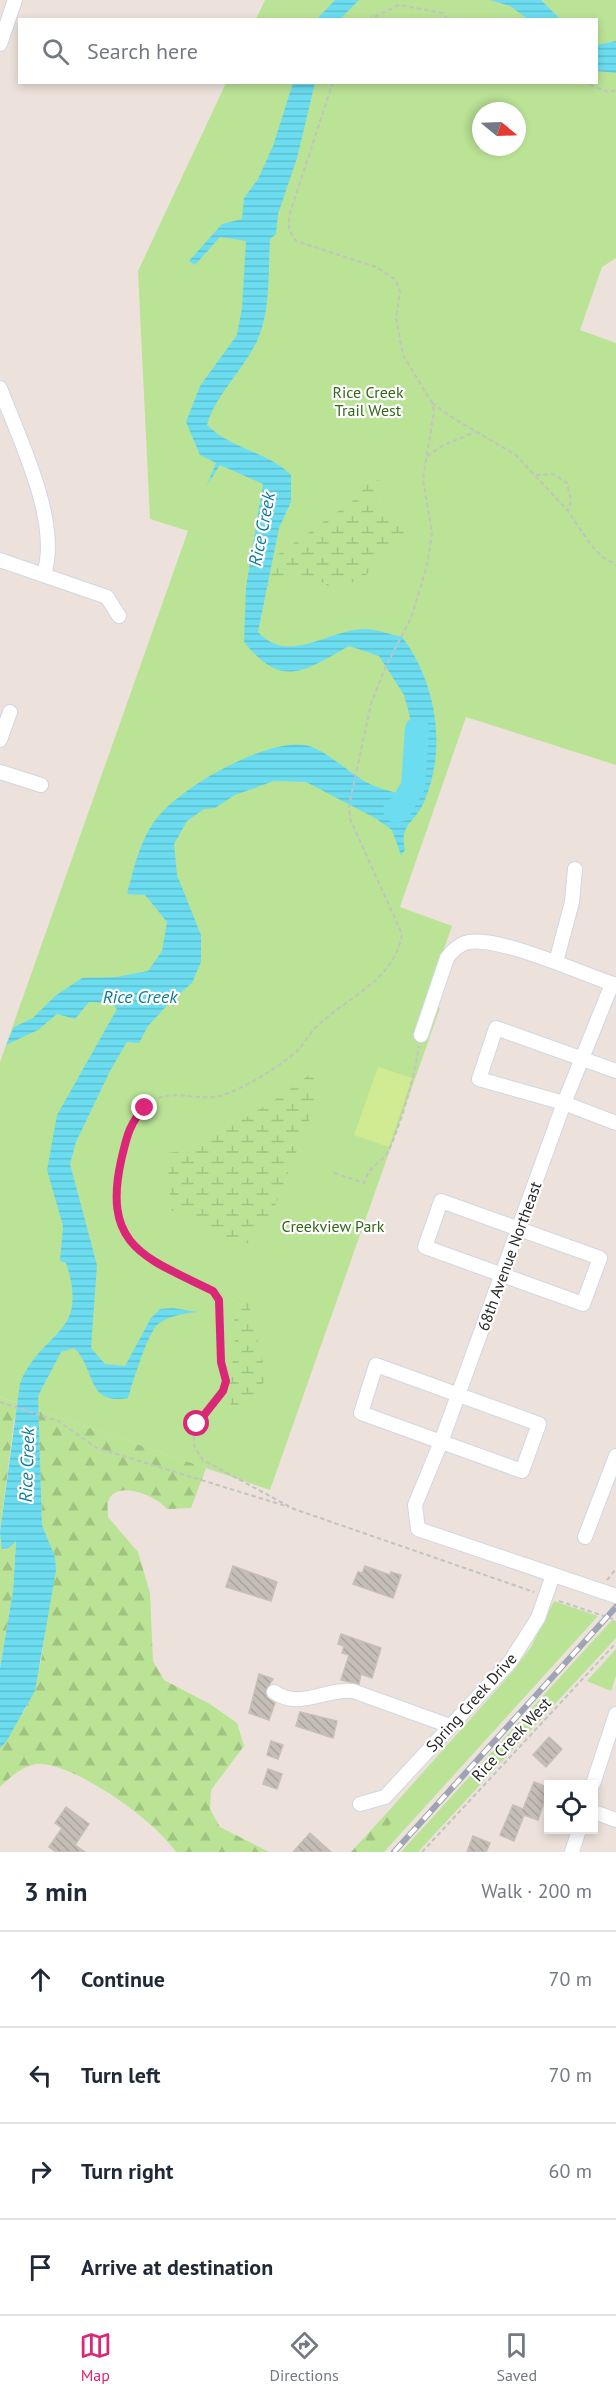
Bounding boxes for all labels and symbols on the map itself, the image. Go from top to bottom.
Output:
north arrow [472,102,526,156]
park label: Rice Creek Trail West [332,382,404,420]
water label: Rice Creek [243,489,280,568]
water label: Rice Creek [103,985,178,1008]
route end [131,1094,157,1120]
street label: 68th Avenue Northeast [473,1178,545,1333]
park label: Creekview Park [282,1216,385,1236]
route start [183,1410,209,1436]
water label: Rice Creek [14,1426,39,1503]
street label: Spring Creek Drive [421,1648,521,1756]
street label: Rice Creek West [467,1692,555,1785]

